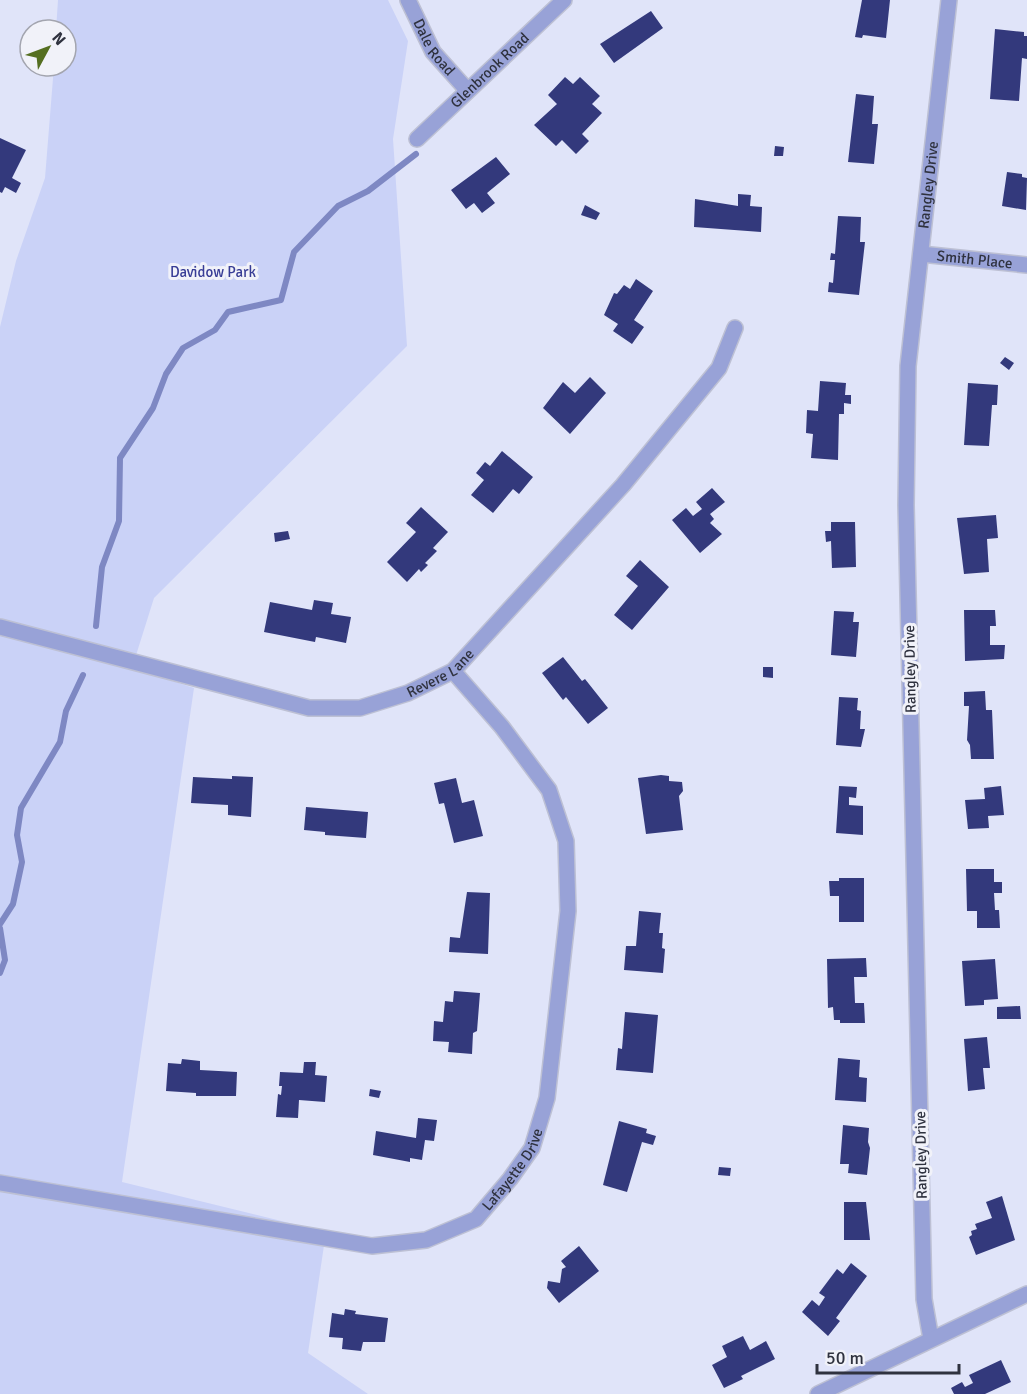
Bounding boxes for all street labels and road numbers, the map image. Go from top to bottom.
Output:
street label: Dale Road [409,16,459,79]
street label: Glenbrook Road [447,29,533,112]
street label: Rangley Drive [914,140,942,230]
street label: Smith Place [936,247,1013,272]
street label: Rangley Drive [900,625,920,713]
street label: Revere Lane [404,645,478,701]
street label: Rangley Drive [911,1111,931,1199]
street label: Lafayette Drive [478,1126,546,1214]

